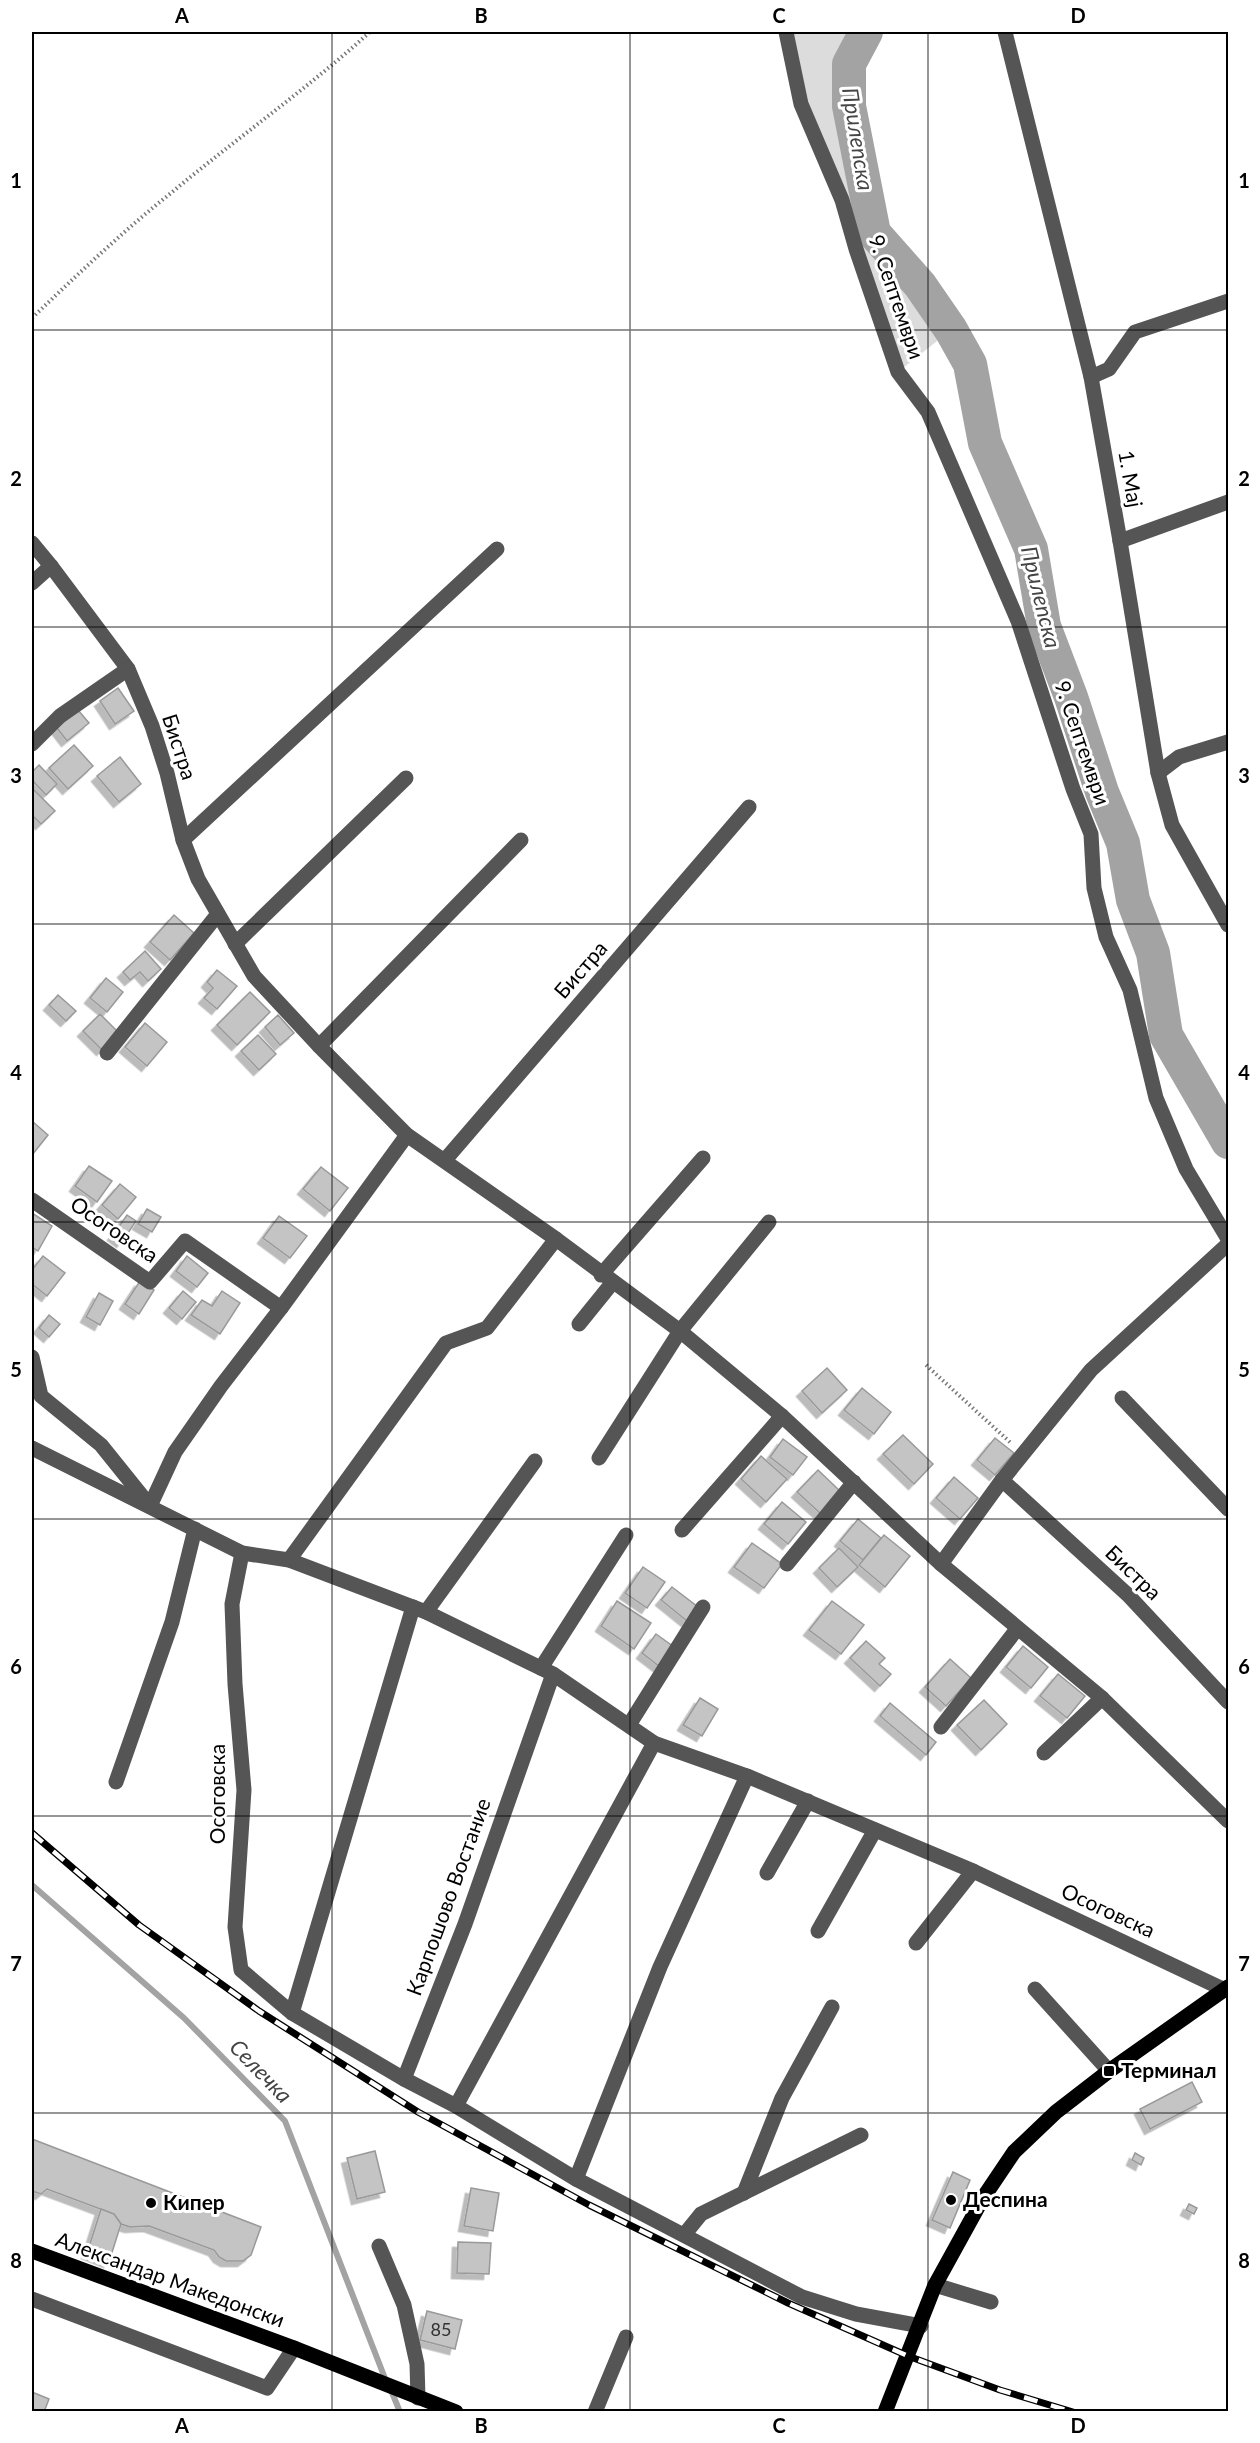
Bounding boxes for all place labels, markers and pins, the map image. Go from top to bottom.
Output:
place label: Терминал [1121,2057,1217,2082]
marker: Терминал [1102,2064,1116,2078]
place label: Деспина [963,2186,1048,2211]
place label: Кипер [163,2189,225,2214]
marker: Деспина [944,2193,958,2207]
marker: Кипер [144,2196,158,2210]

